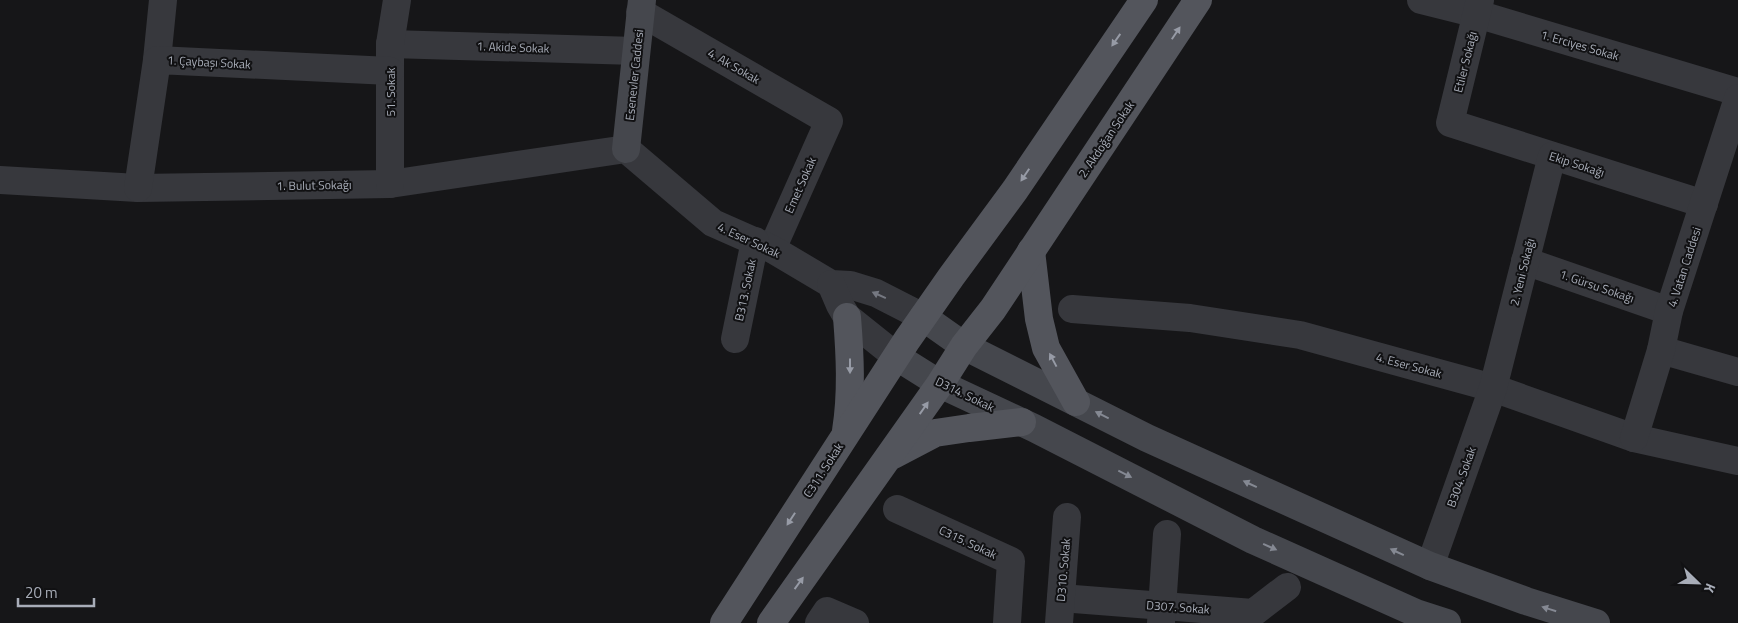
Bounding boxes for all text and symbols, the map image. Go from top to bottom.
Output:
street label: 1. Erciyes Sokak [1539,25,1622,65]
one-way arrow [1171,27,1181,40]
street label: Esenevler Caddesi [620,28,648,122]
street label: Etiler Sokağı [1448,29,1482,95]
one-way arrow [1111,33,1121,47]
street label: 1. Akide Sokak [476,36,550,58]
street label: 4. Ak Sokak [704,43,764,89]
street label: 1. Çaybaşı Sokak [167,50,252,74]
street label: 51. Sokak [381,67,400,116]
street label: 2. Akdoğan Sokak [1073,97,1139,181]
street label: Ekip Sokağı [1547,146,1607,182]
street label: Emet Sokak [779,154,821,216]
one-way arrow [1020,168,1030,181]
street label: 1. Bulut Sokağı [276,175,352,195]
street label: 4. Eser Sokak [714,217,784,263]
street label: 4. Vatan Caddesi [1662,224,1706,310]
street label: 2. Yeni Sokağı [1504,236,1540,308]
street label: B313. Sokak [729,257,761,323]
street label: 1. Gürsu Sokağı [1557,264,1637,308]
one-way arrow [872,291,887,299]
street label: 4. Eser Sokak [1374,347,1444,383]
one-way arrow [1049,352,1057,367]
one-way arrow [846,358,854,374]
street label: D314. Sokak [932,372,998,417]
one-way arrow [919,401,929,414]
one-way arrow [1095,411,1110,419]
street label: C311. Sokak [798,439,848,501]
street label: B304. Sokak [1441,444,1481,510]
one-way arrow [1117,470,1132,478]
one-way arrow [1243,479,1257,487]
one-way arrow [786,513,796,526]
street label: C315. Sokak [936,520,1000,564]
street label: D310. Sokak [1051,537,1075,602]
one-way arrow [1263,543,1277,551]
one-way arrow [1390,547,1405,556]
north arrow [1673,558,1723,608]
scale bar [18,576,94,608]
one-way arrow [794,576,804,590]
text: K [1699,580,1722,597]
text: 20 m [25,581,58,604]
street label: D307. Sokak [1146,595,1211,619]
one-way arrow [1542,604,1557,612]

